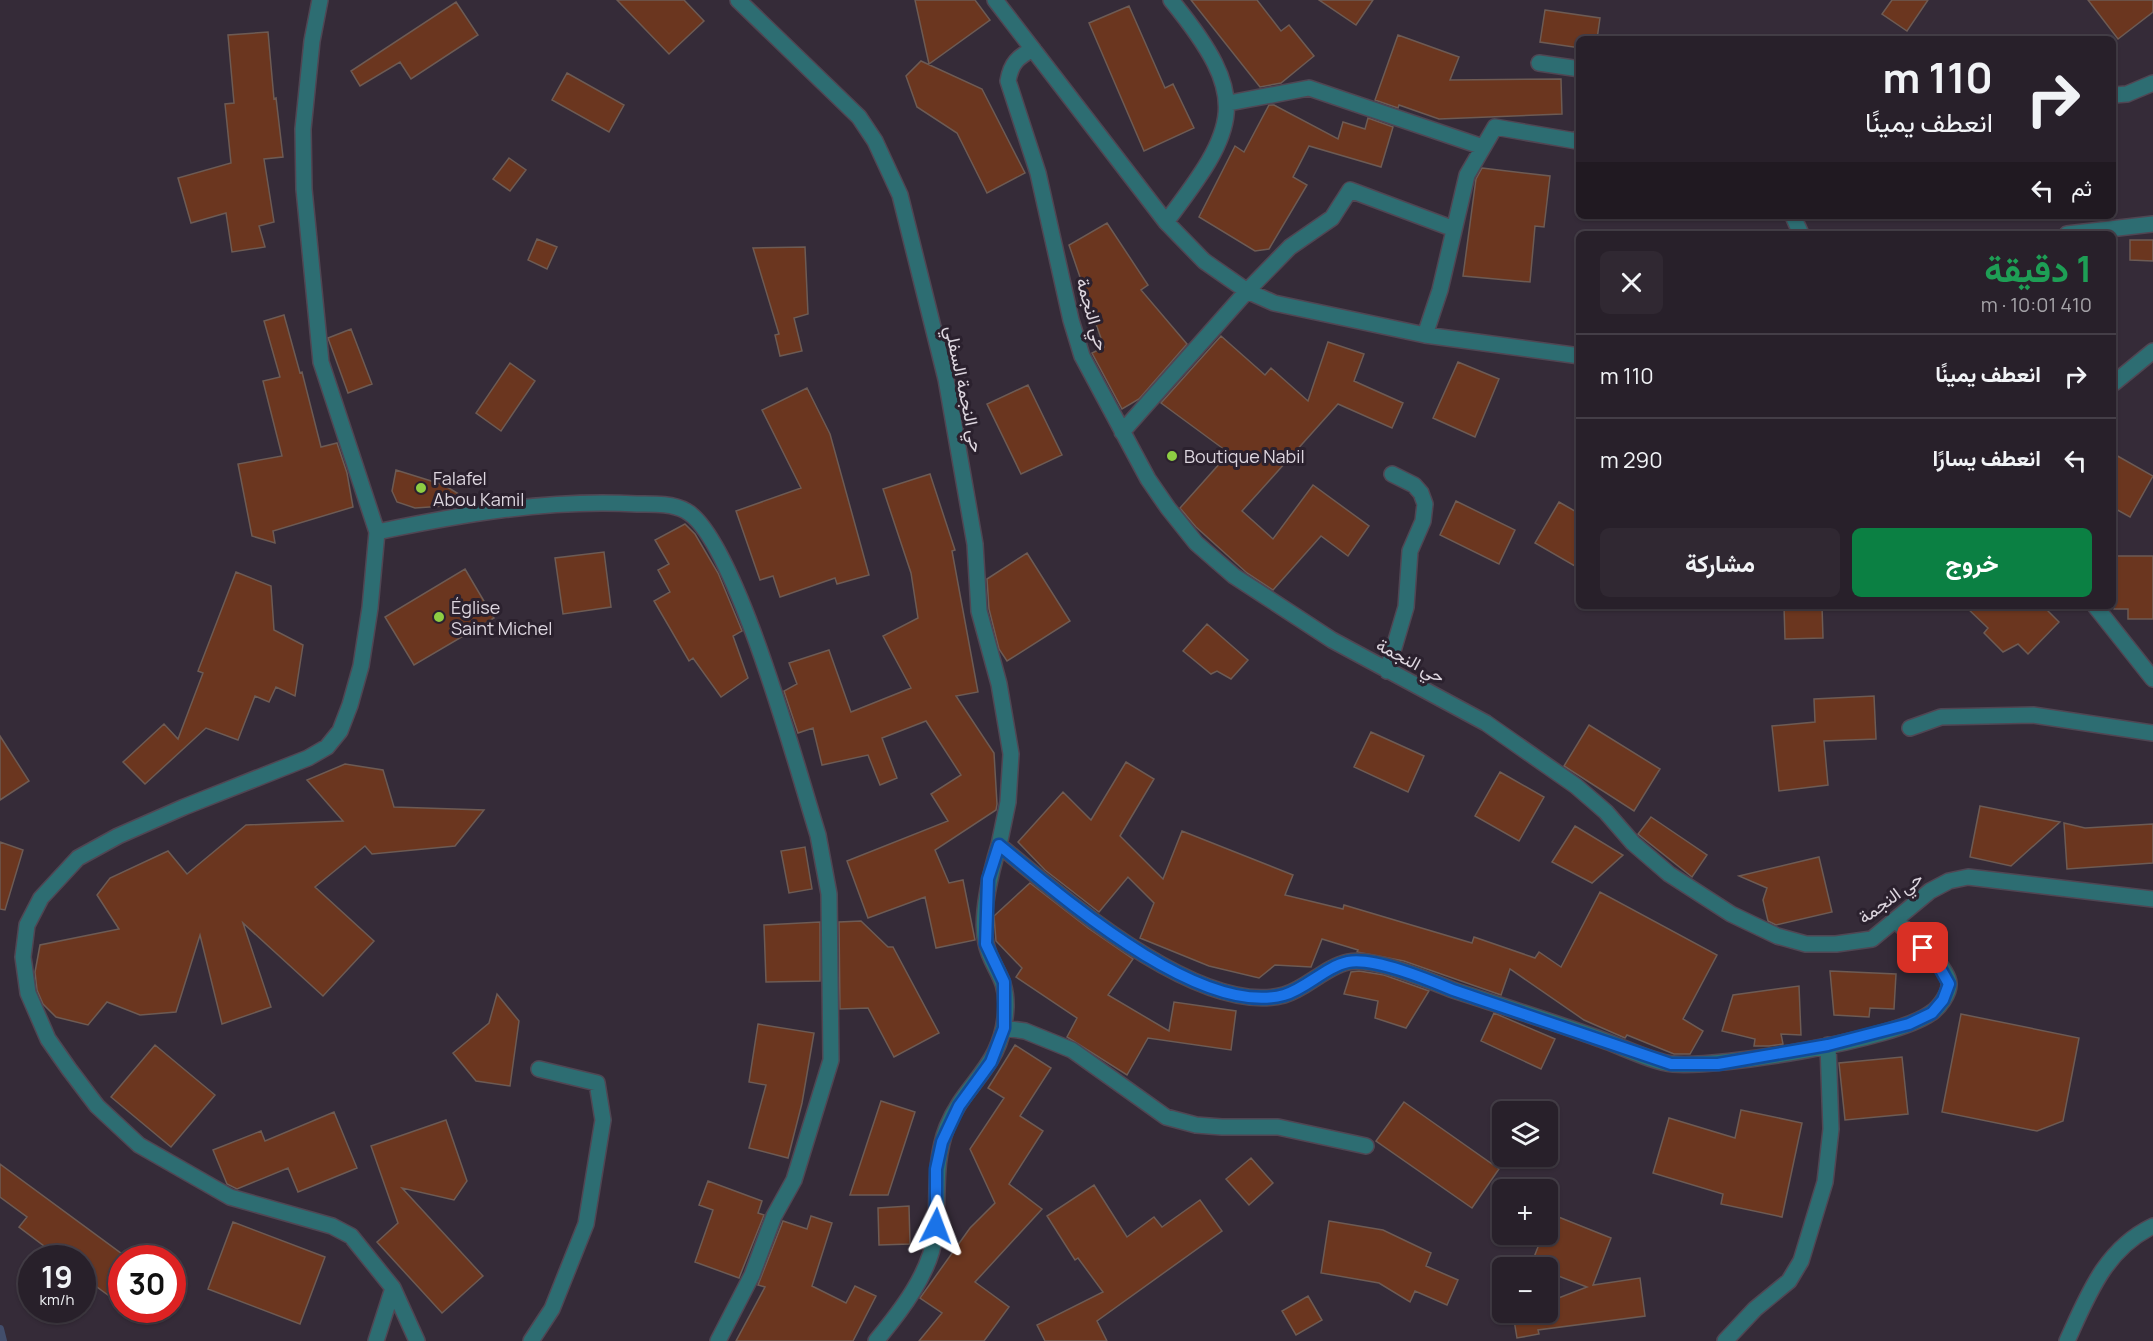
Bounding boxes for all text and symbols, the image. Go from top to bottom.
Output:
text: 110 m [1882,48,1993,106]
icon: right [2014,60,2092,138]
text: انعطف يمينًا [1865,103,1993,140]
text: ثم [2071,173,2092,203]
icon: left [2026,174,2059,207]
text: 1 دقيقة [1984,244,2092,293]
button: close [1600,251,1663,314]
street label: حي النجمة [1067,275,1115,354]
text: 410 m · 10:01 [1981,291,2092,318]
street label: حي النجمة السفلي [936,323,990,456]
text: انعطف يمينًا [1935,359,2041,389]
icon: right [2059,360,2092,393]
text: 110 m [1600,361,1654,391]
text: انعطف يسارًا [1932,443,2041,473]
place label: Boutique Nabil [1184,444,1305,468]
icon: left [2059,444,2092,477]
text: 290 m [1600,445,1663,475]
marker: Boutique Nabil [1165,449,1179,463]
place label: Falafel Abou Kamil [433,466,524,511]
marker: Falafel Abou Kamil [414,481,428,495]
button: مشاركة [1600,528,1840,597]
button: خروج [1852,528,2092,597]
place label: Église Saint Michel [451,595,553,640]
marker: Église Saint Michel [432,610,446,624]
street label: حي النجمة [1371,632,1450,692]
street label: حي النجمة [1853,865,1930,932]
pin [1897,922,1948,973]
icon: arrive [1906,931,1939,964]
map controls [1492,1101,1558,1323]
button: layers [1492,1101,1558,1167]
button: + [1492,1179,1558,1245]
position arrow [904,1194,968,1258]
speed limit sign: 30 [108,1245,186,1323]
text: 19 [41,1256,73,1297]
button: − [1492,1257,1558,1323]
text: km/h [40,1289,74,1310]

